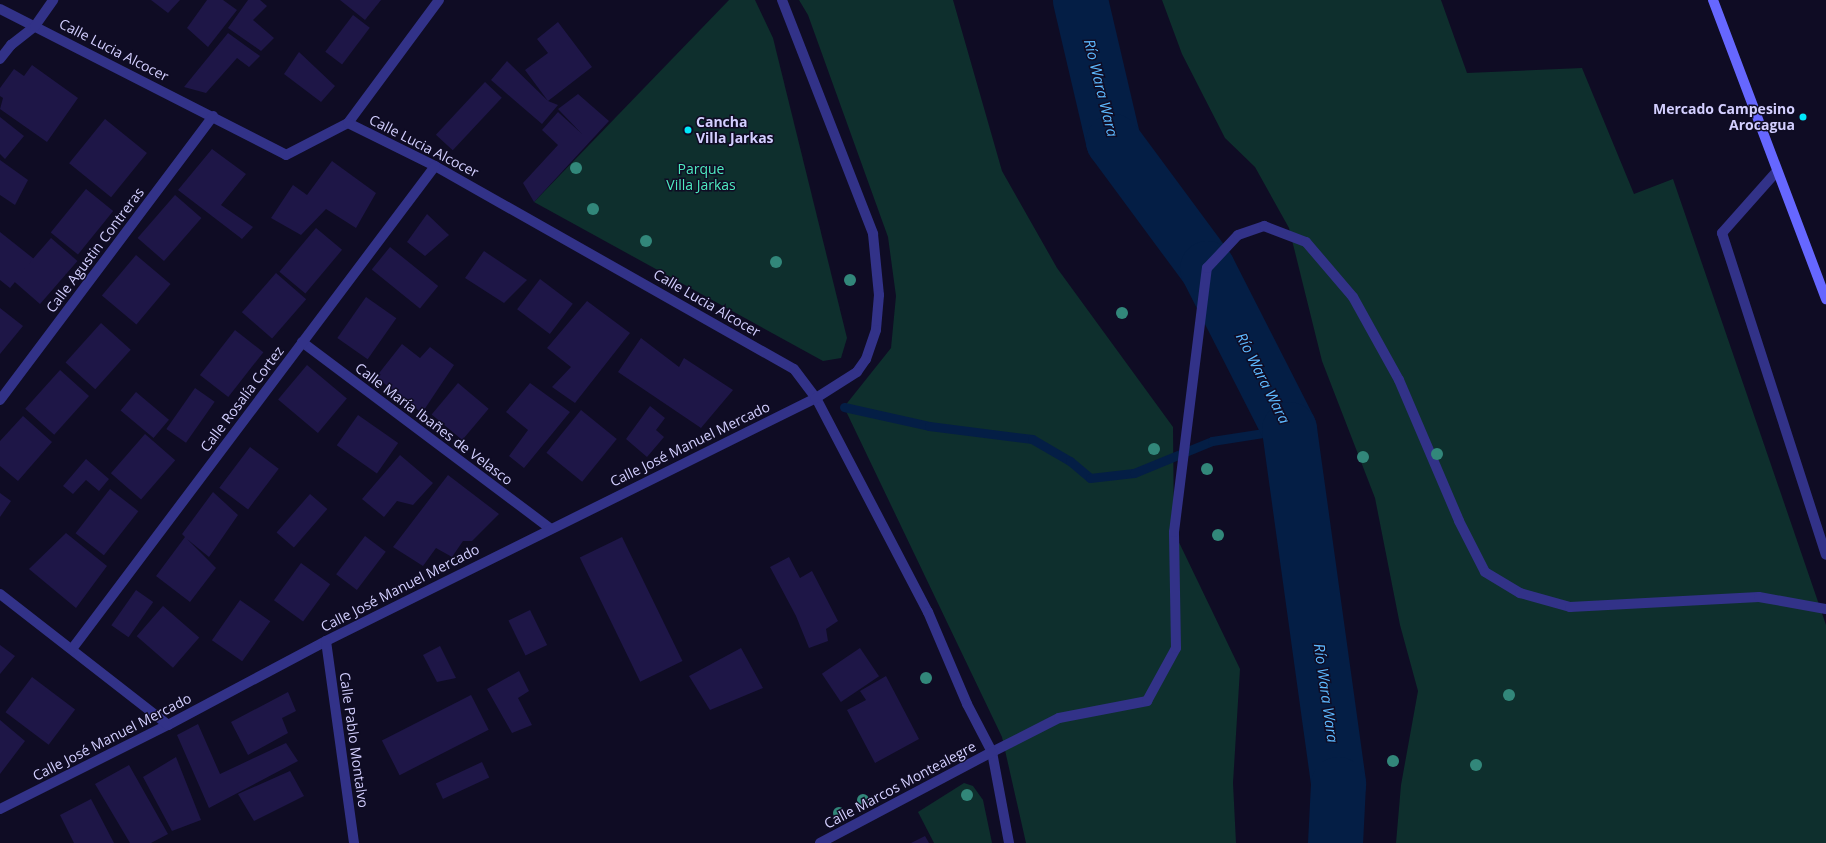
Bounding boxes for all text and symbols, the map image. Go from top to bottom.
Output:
street label: Calle Lucia Alcocer [56,15,172,85]
water label: Río Wara Wara [1080,37,1122,139]
place label: Mercado Campesino Arocagua [1653,101,1795,134]
street label: Calle Lucia Alcocer [366,111,482,181]
marker: Mercado Campesino Arocagua [1798,112,1808,122]
place label: Cancha Villa Jarkas [696,114,774,146]
marker: Cancha Villa Jarkas [683,125,693,135]
park label: Parque Villa Jarkas [666,161,736,194]
street label: Calle Agustin Contreras [42,184,148,316]
street label: Calle Lucia Alcocer [651,266,763,340]
water label: Río Wara Wara [1232,329,1294,427]
street label: Calle Rosalía Cortez [197,343,287,455]
street label: Calle María Ibañes de Velasco [352,359,516,489]
street label: Calle José Manuel Mercado [607,398,773,490]
street label: Calle José Manuel Mercado [318,541,482,635]
water label: Río Wara Wara [1310,642,1342,744]
street label: Calle Pablo Montalvo [336,671,372,809]
street label: Calle José Manuel Mercado [30,690,194,784]
street label: Calle Marcos Montealegre [821,738,979,832]

